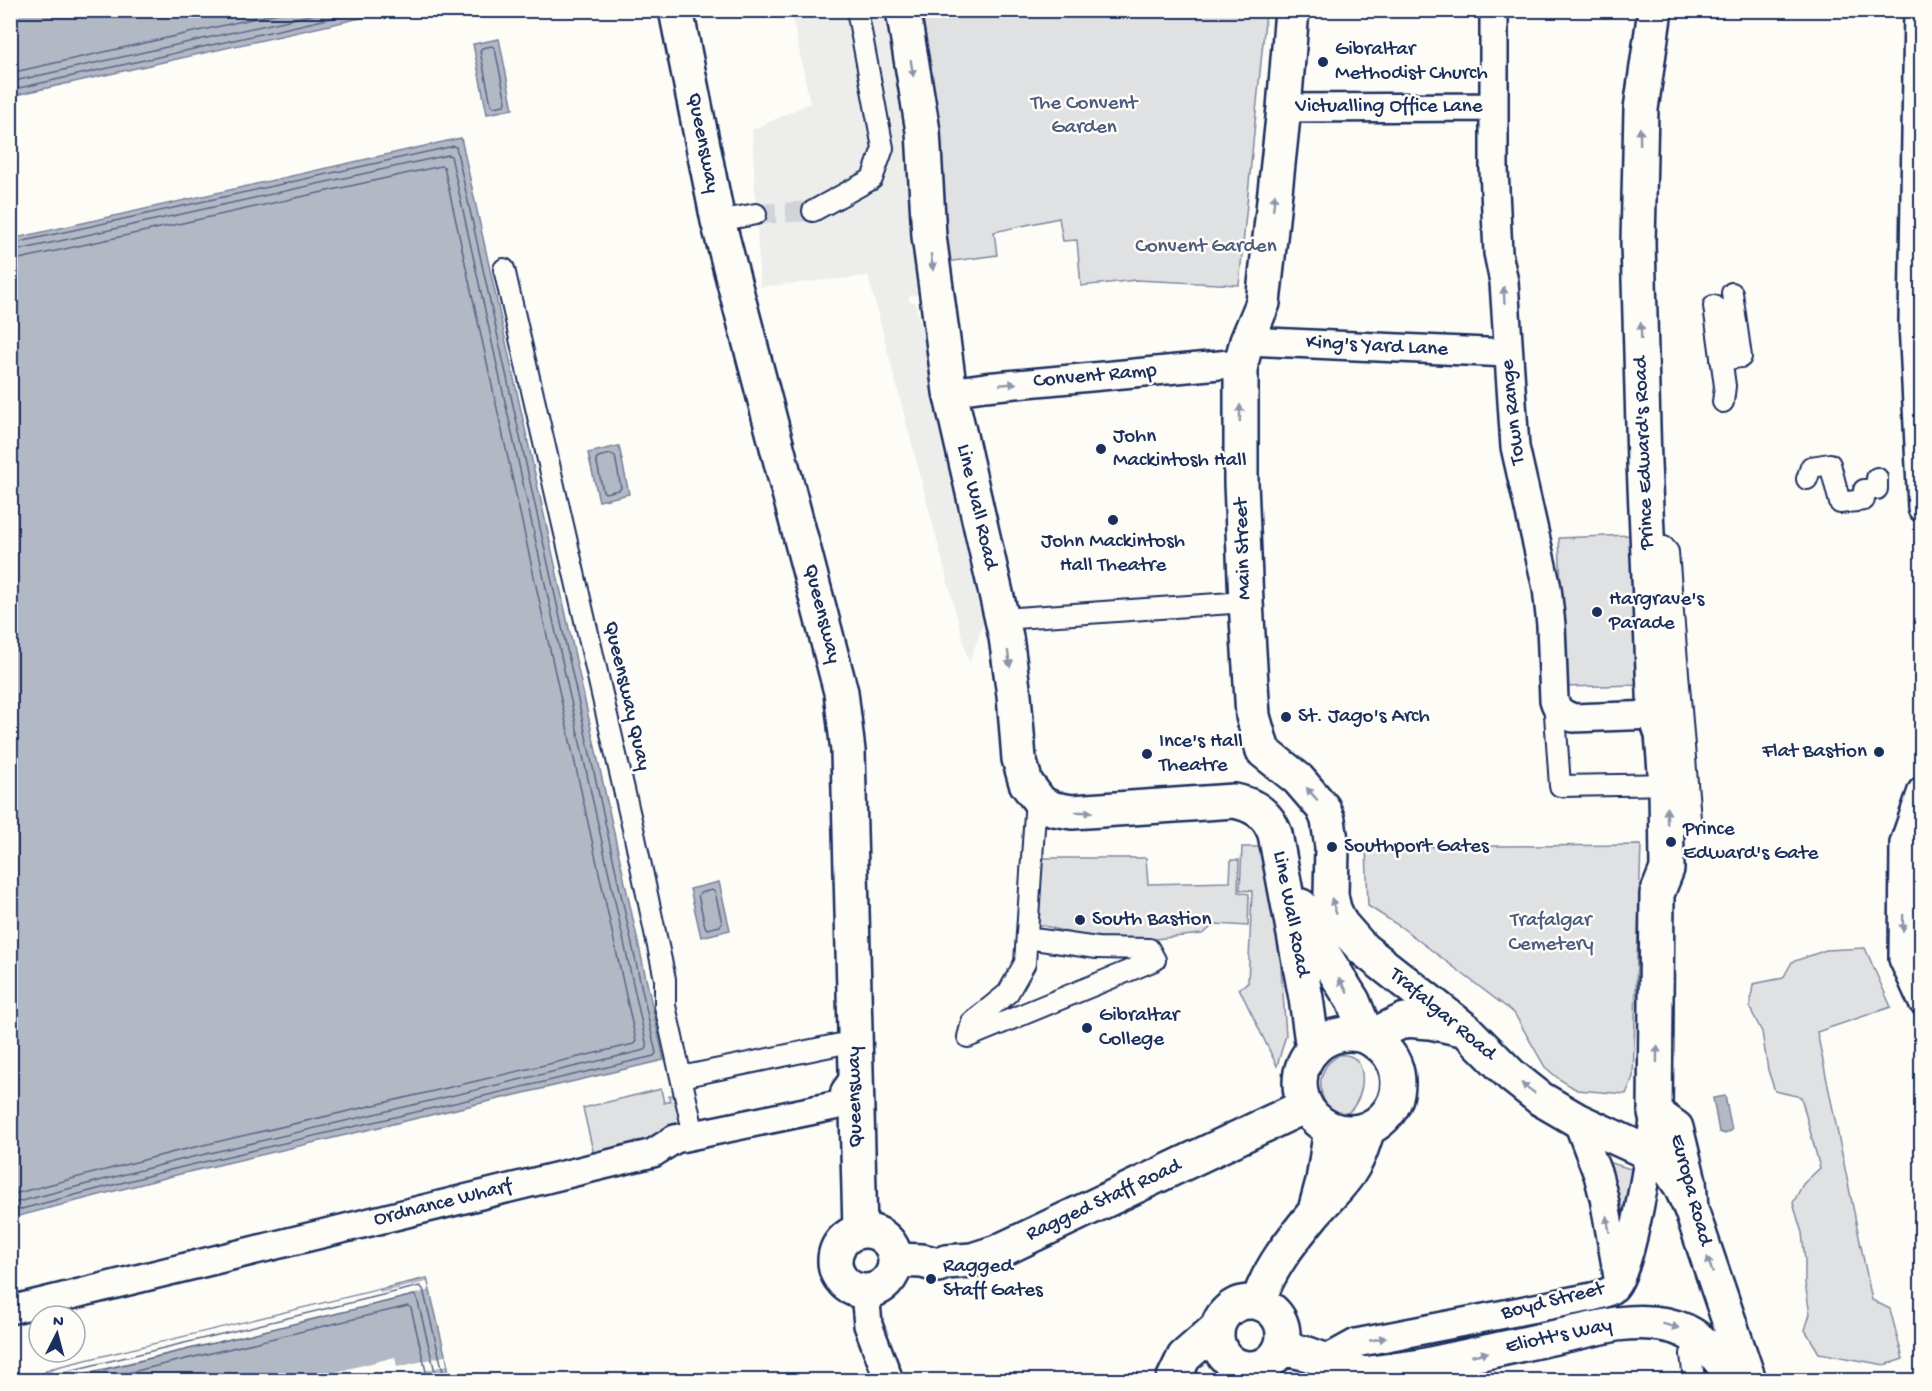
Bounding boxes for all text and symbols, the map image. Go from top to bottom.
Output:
place label: Gibraltar Methodist Church [1335,38,1488,87]
marker: Gibraltar Methodist Church [1316,55,1330,69]
one-way arrow [908,59,917,78]
street label: Queensway [680,91,724,195]
park label: The Convent Garden [1030,92,1139,141]
street label: Victualling Office Lane [1294,95,1484,120]
one-way arrow [1635,126,1645,145]
one-way arrow [1269,192,1279,211]
park label: Convent Garden [1135,235,1277,260]
one-way arrow [928,253,937,272]
one-way arrow [1500,285,1509,304]
one-way arrow [1636,321,1646,340]
street label: King's Yard Lane [1305,331,1450,363]
street label: Prince Edward's Road [1629,354,1661,551]
street label: Town Range [1496,357,1532,467]
street label: Convent Ramp [1032,359,1158,395]
one-way arrow [998,380,1017,389]
one-way arrow [1235,404,1245,423]
place label: John Mackintosh Hall [1113,425,1247,474]
street label: Line Wall Road [949,442,1003,574]
marker: John Mackintosh Hall [1094,442,1108,456]
street label: Main Street [1230,495,1258,600]
marker: John Mackintosh Hall Theatre [1106,513,1120,527]
place label: John Mackintosh Hall Theatre [1041,530,1185,579]
street label: Queensway [797,562,845,666]
place label: Hargrave's Parade [1608,588,1706,637]
marker: Hargrave's Parade [1590,605,1604,619]
street label: Queensway Quay [597,619,655,773]
one-way arrow [1005,650,1014,669]
place label: St. Jago's Arch [1298,705,1430,730]
marker: St. Jago's Arch [1279,710,1293,724]
place label: Ince's Hall Theatre [1158,730,1243,779]
place label: Flat Bastion [1761,740,1867,765]
marker: Flat Bastion [1872,745,1886,759]
marker: Ince's Hall Theatre [1140,747,1154,761]
one-way arrow [1306,787,1319,802]
one-way arrow [1074,807,1093,817]
one-way arrow [1662,807,1672,826]
place label: Prince Edward's Gate [1682,818,1820,867]
place label: Southport Gates [1344,835,1490,860]
marker: Prince Edward's Gate [1664,835,1678,849]
marker: Southport Gates [1325,840,1339,854]
street label: Line Wall Road [1266,849,1315,981]
one-way arrow [1329,897,1338,915]
place label: South Bastion [1092,908,1211,933]
park label: Trafalgar Cemetery [1508,909,1594,958]
marker: South Bastion [1073,913,1087,927]
one-way arrow [1898,913,1908,932]
street label: Trafalgar Road [1383,962,1502,1068]
one-way arrow [1337,977,1348,993]
place label: Gibraltar College [1099,1004,1181,1053]
marker: Gibraltar College [1080,1021,1094,1035]
one-way arrow [1652,1045,1661,1064]
street label: Queensway [843,1046,869,1148]
one-way arrow [1520,1083,1535,1095]
street label: Europa Road [1663,1132,1717,1250]
street label: Ragged Staff Road [1022,1153,1187,1248]
street label: Ordnance Wharf [371,1174,516,1233]
one-way arrow [1604,1214,1613,1233]
place label: Ragged Staff Gates [943,1255,1044,1304]
one-way arrow [1705,1256,1715,1274]
marker: Ragged Staff Gates [924,1272,938,1286]
street label: Boyd Street [1498,1277,1609,1327]
north arrow [27,1304,87,1364]
text: N [52,1313,65,1333]
street label: Eliott's Way [1503,1314,1615,1360]
one-way arrow [1662,1322,1680,1331]
one-way arrow [1369,1334,1388,1343]
one-way arrow [1470,1348,1489,1358]

